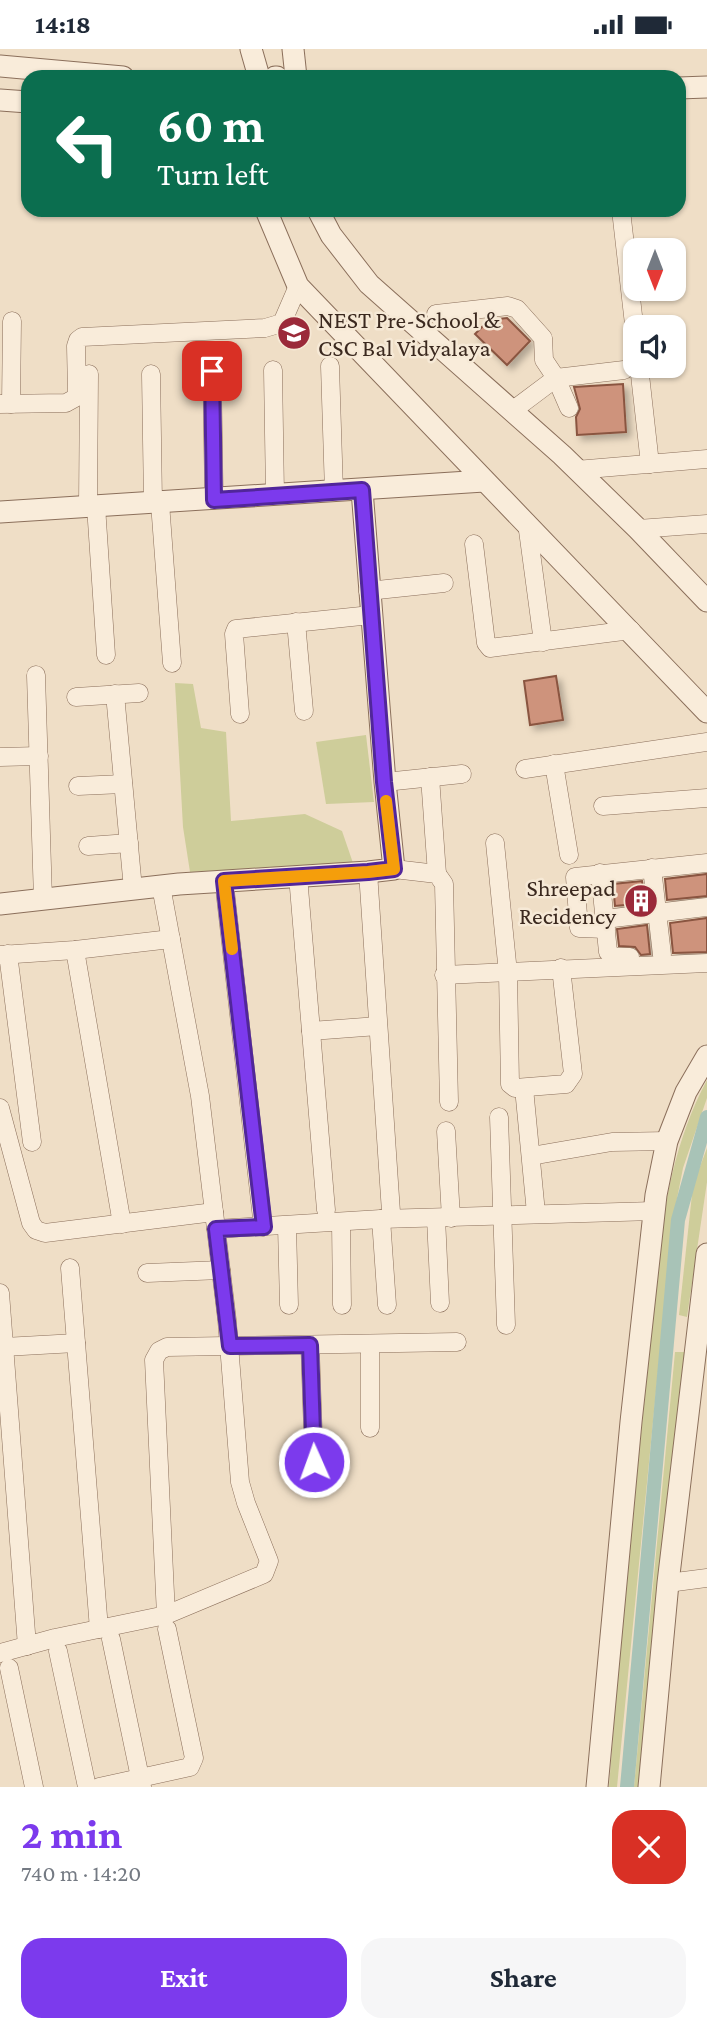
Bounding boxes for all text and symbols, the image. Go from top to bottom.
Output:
text: 14:18 [35,10,91,39]
icon: left [42,98,133,189]
text: 60 m [157,98,264,153]
text: Turn left [157,156,268,192]
north arrow [623,238,686,301]
map controls [623,238,686,378]
place label: NEST Pre-School & CSC Bal Vidyalaya [318,306,501,361]
school or university icon: NEST Pre-School & CSC Bal Vidyalaya [275,314,313,352]
button: sound [623,315,686,378]
pin [182,341,242,401]
icon: arrive [193,352,231,390]
place label: Shreepad Recidency [519,874,617,929]
building icon: Shreepad Recidency [622,882,660,920]
position arrow [277,1425,351,1499]
text: 2 min [21,1810,122,1857]
button: close [612,1810,686,1884]
text: 740 m · 14:20 [21,1860,141,1886]
button: Exit [21,1938,347,2018]
button: Share [361,1938,686,2018]

